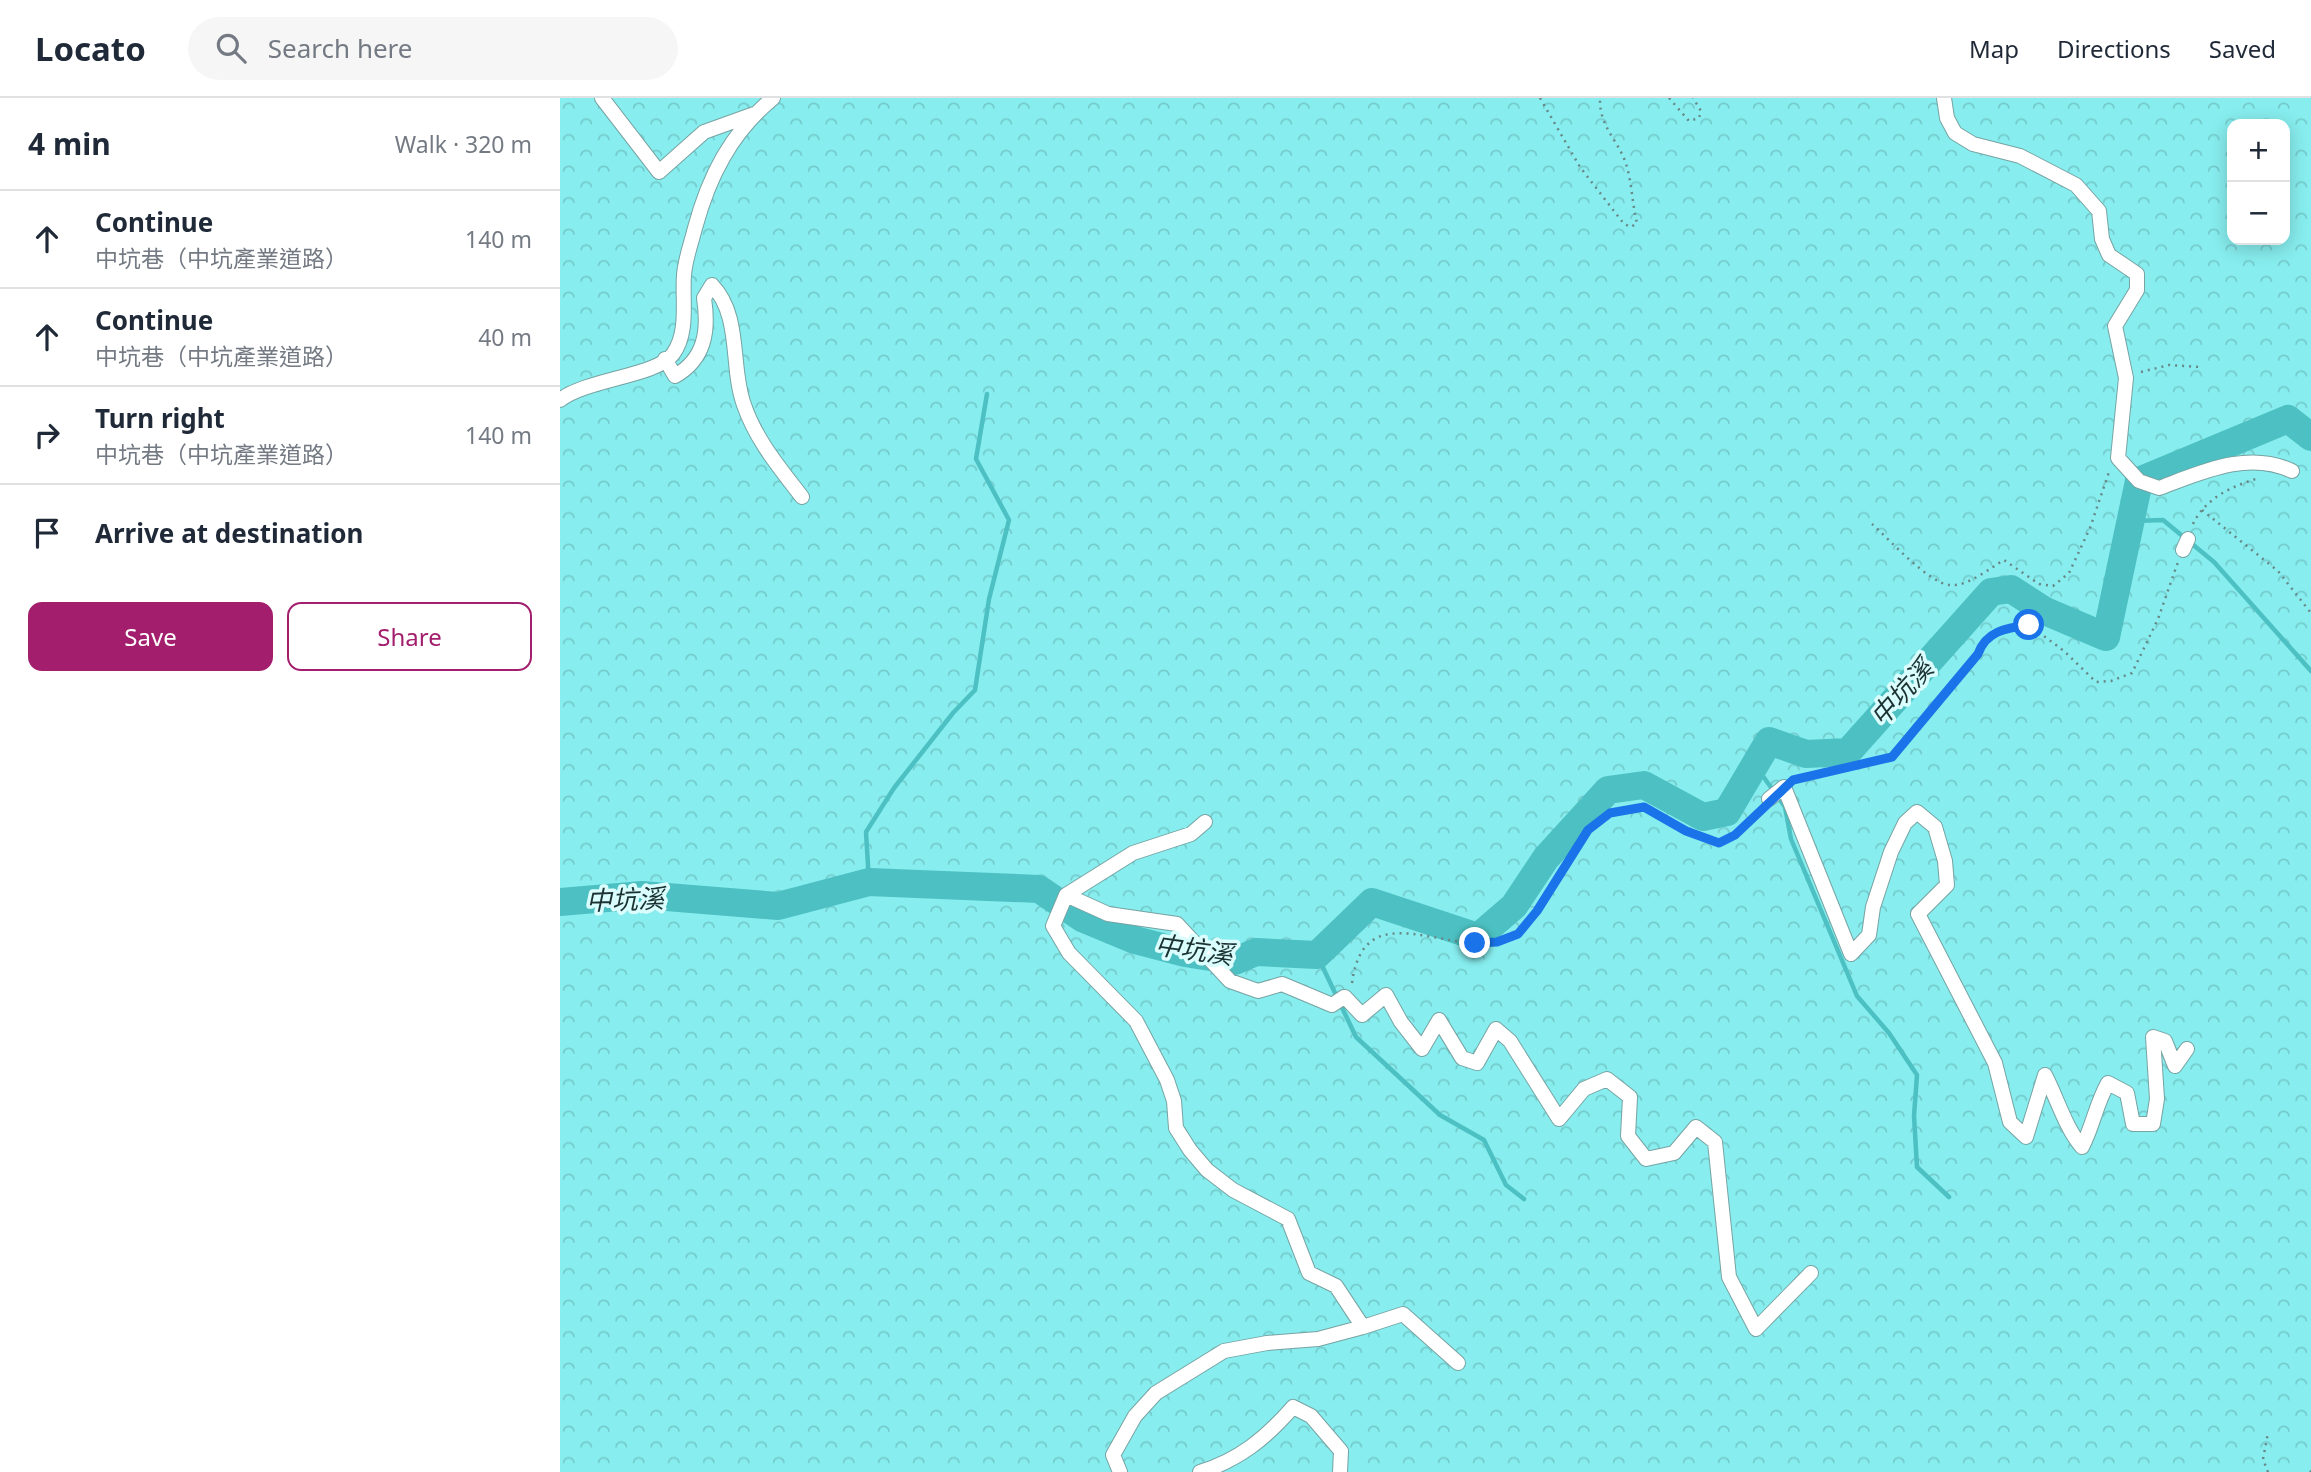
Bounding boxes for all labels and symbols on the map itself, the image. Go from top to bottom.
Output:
route start [2013,609,2044,640]
water label: 中坑溪 [1862,648,1943,733]
water label: 中坑溪 [585,880,669,918]
water label: 中坑溪 [1153,926,1239,973]
route end [1459,927,1490,958]

